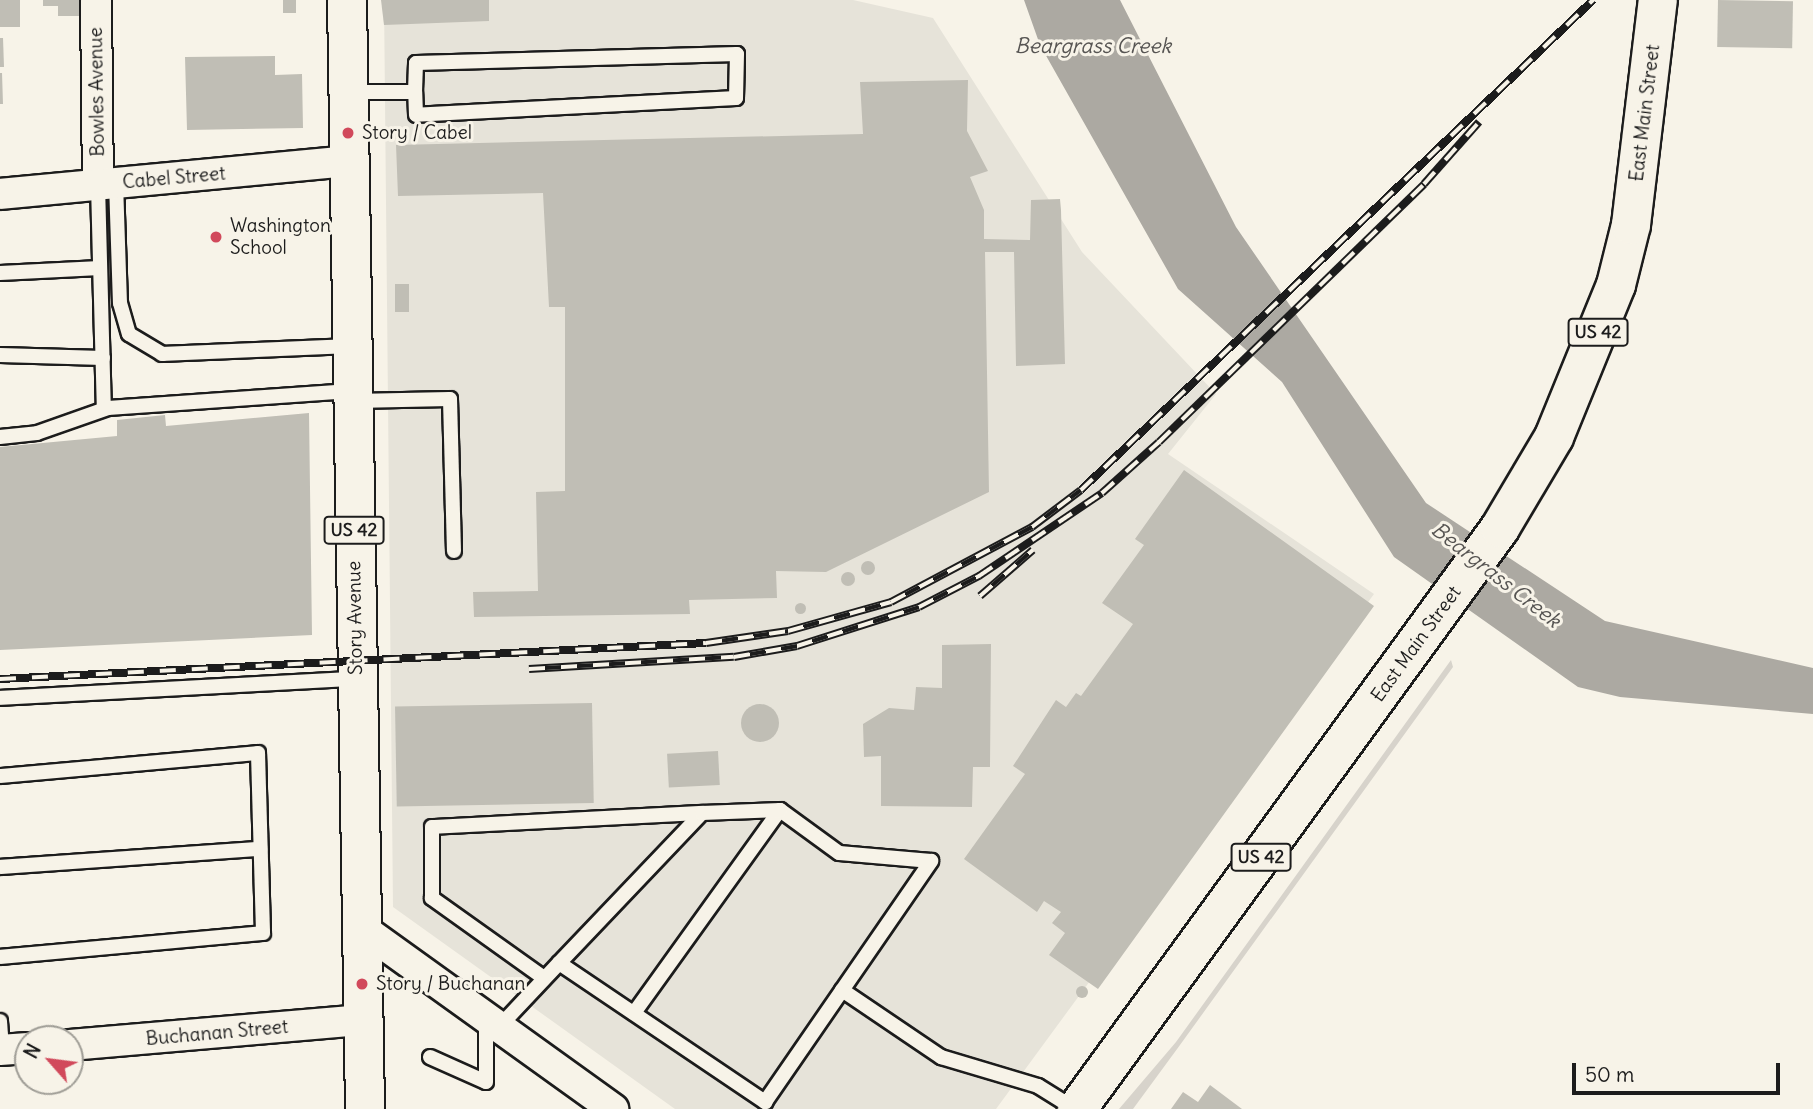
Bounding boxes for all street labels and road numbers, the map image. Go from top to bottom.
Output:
street label: Bowles Avenue [84,27,110,157]
street label: East Main Street [1625,43,1665,183]
street label: Cabel Street [121,162,227,194]
road number: US 42 [1566,318,1630,346]
road number: US 42 [322,516,386,544]
street label: Story Avenue [343,561,367,675]
street label: East Main Street [1366,582,1466,706]
road number: US 42 [1230,842,1292,872]
street label: Buchanan Street [145,1015,289,1051]

